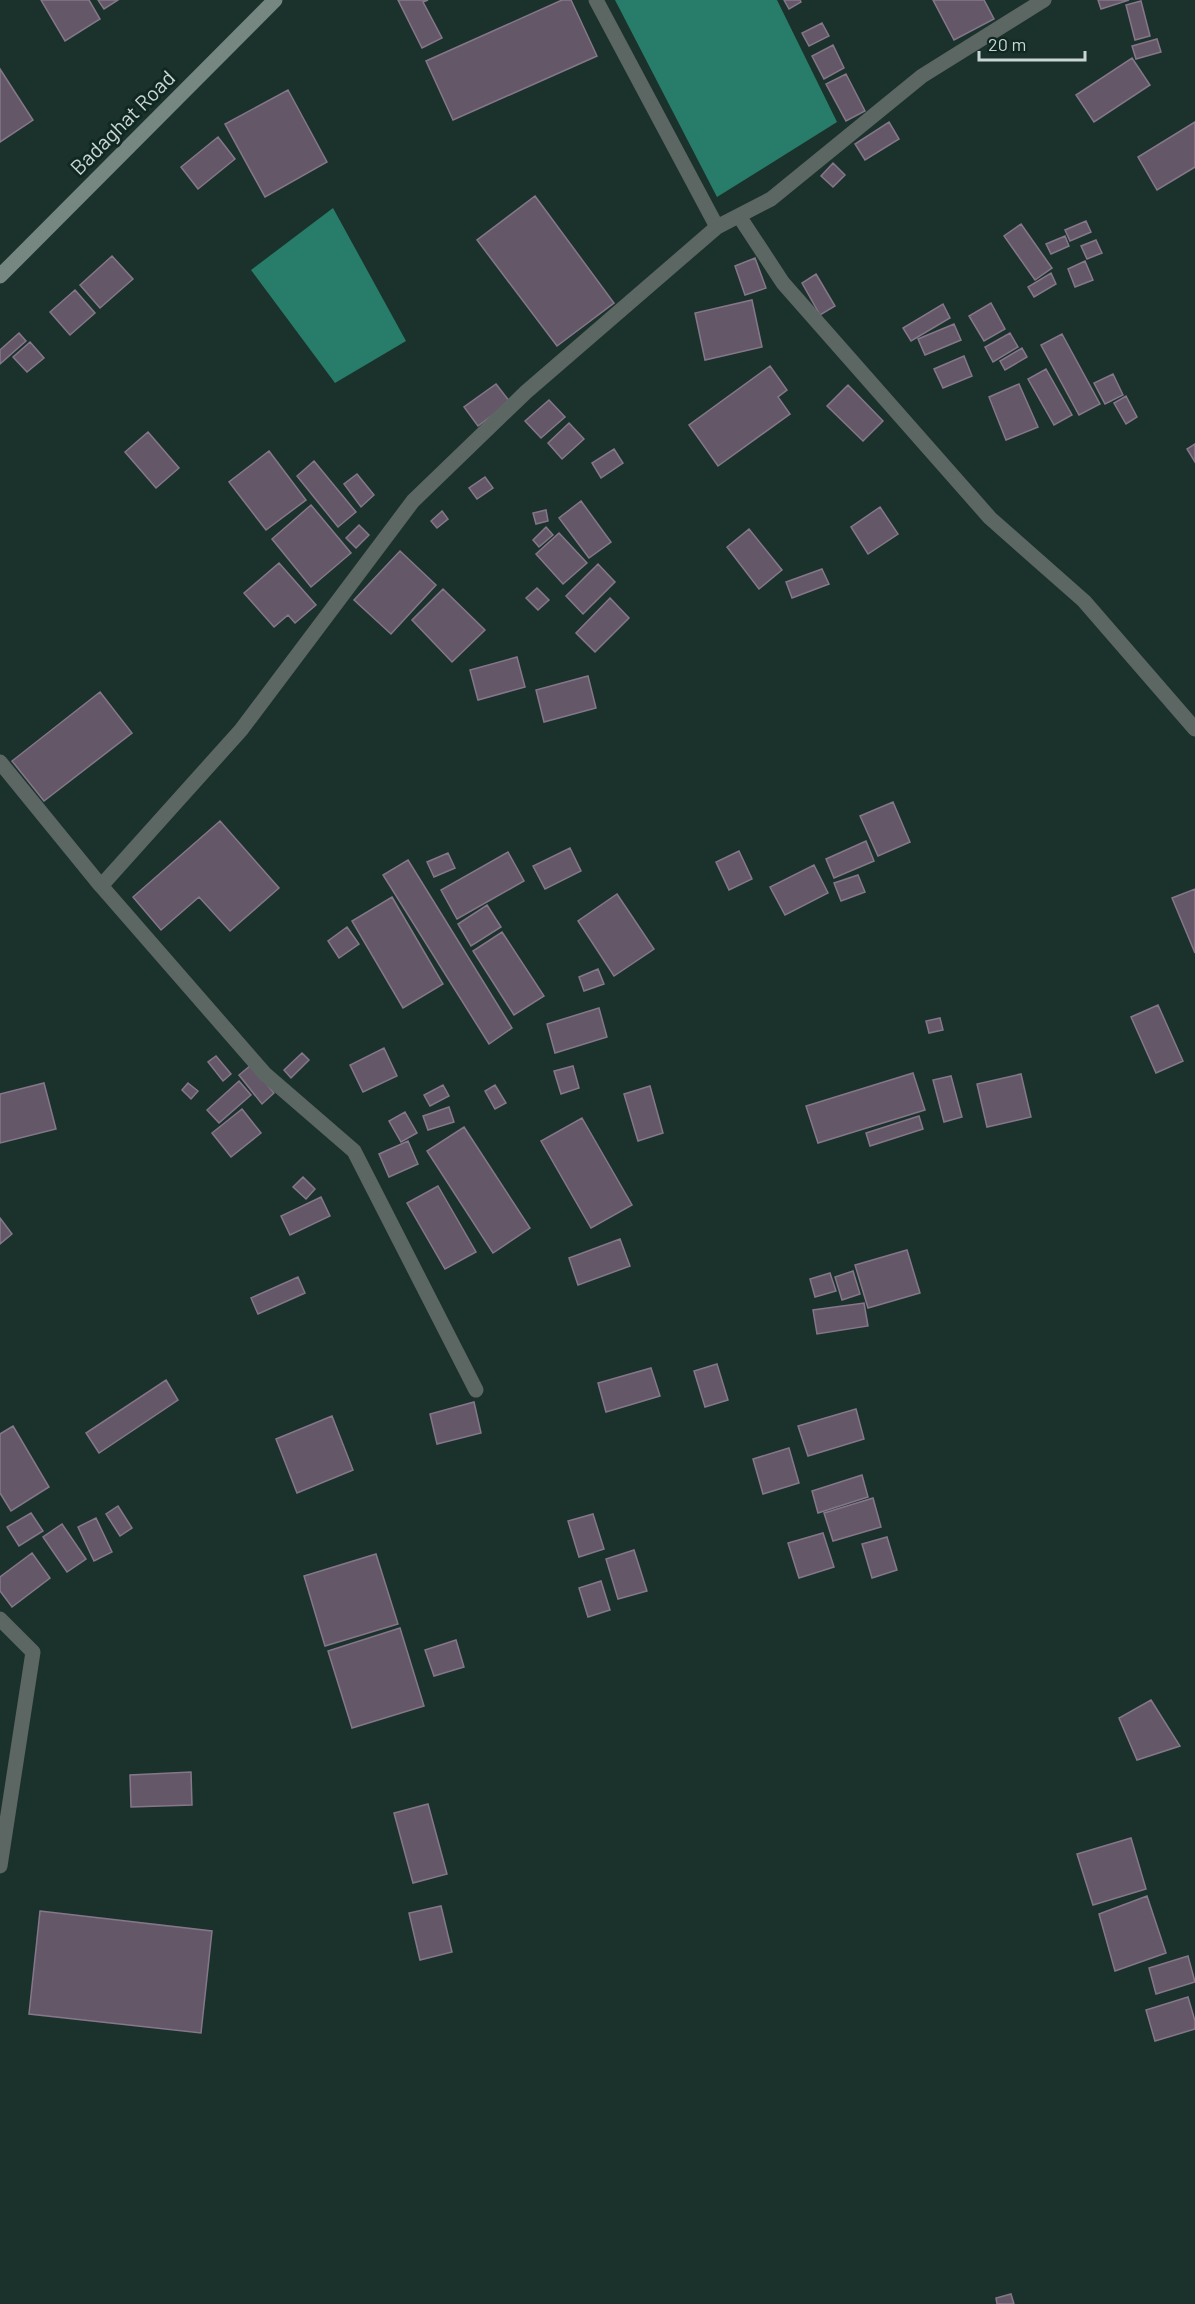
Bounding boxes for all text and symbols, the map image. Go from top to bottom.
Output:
scale bar [979,24,1086,62]
text: 20 m [988,33,1026,55]
street label: Badaghat Road [65,65,179,179]

